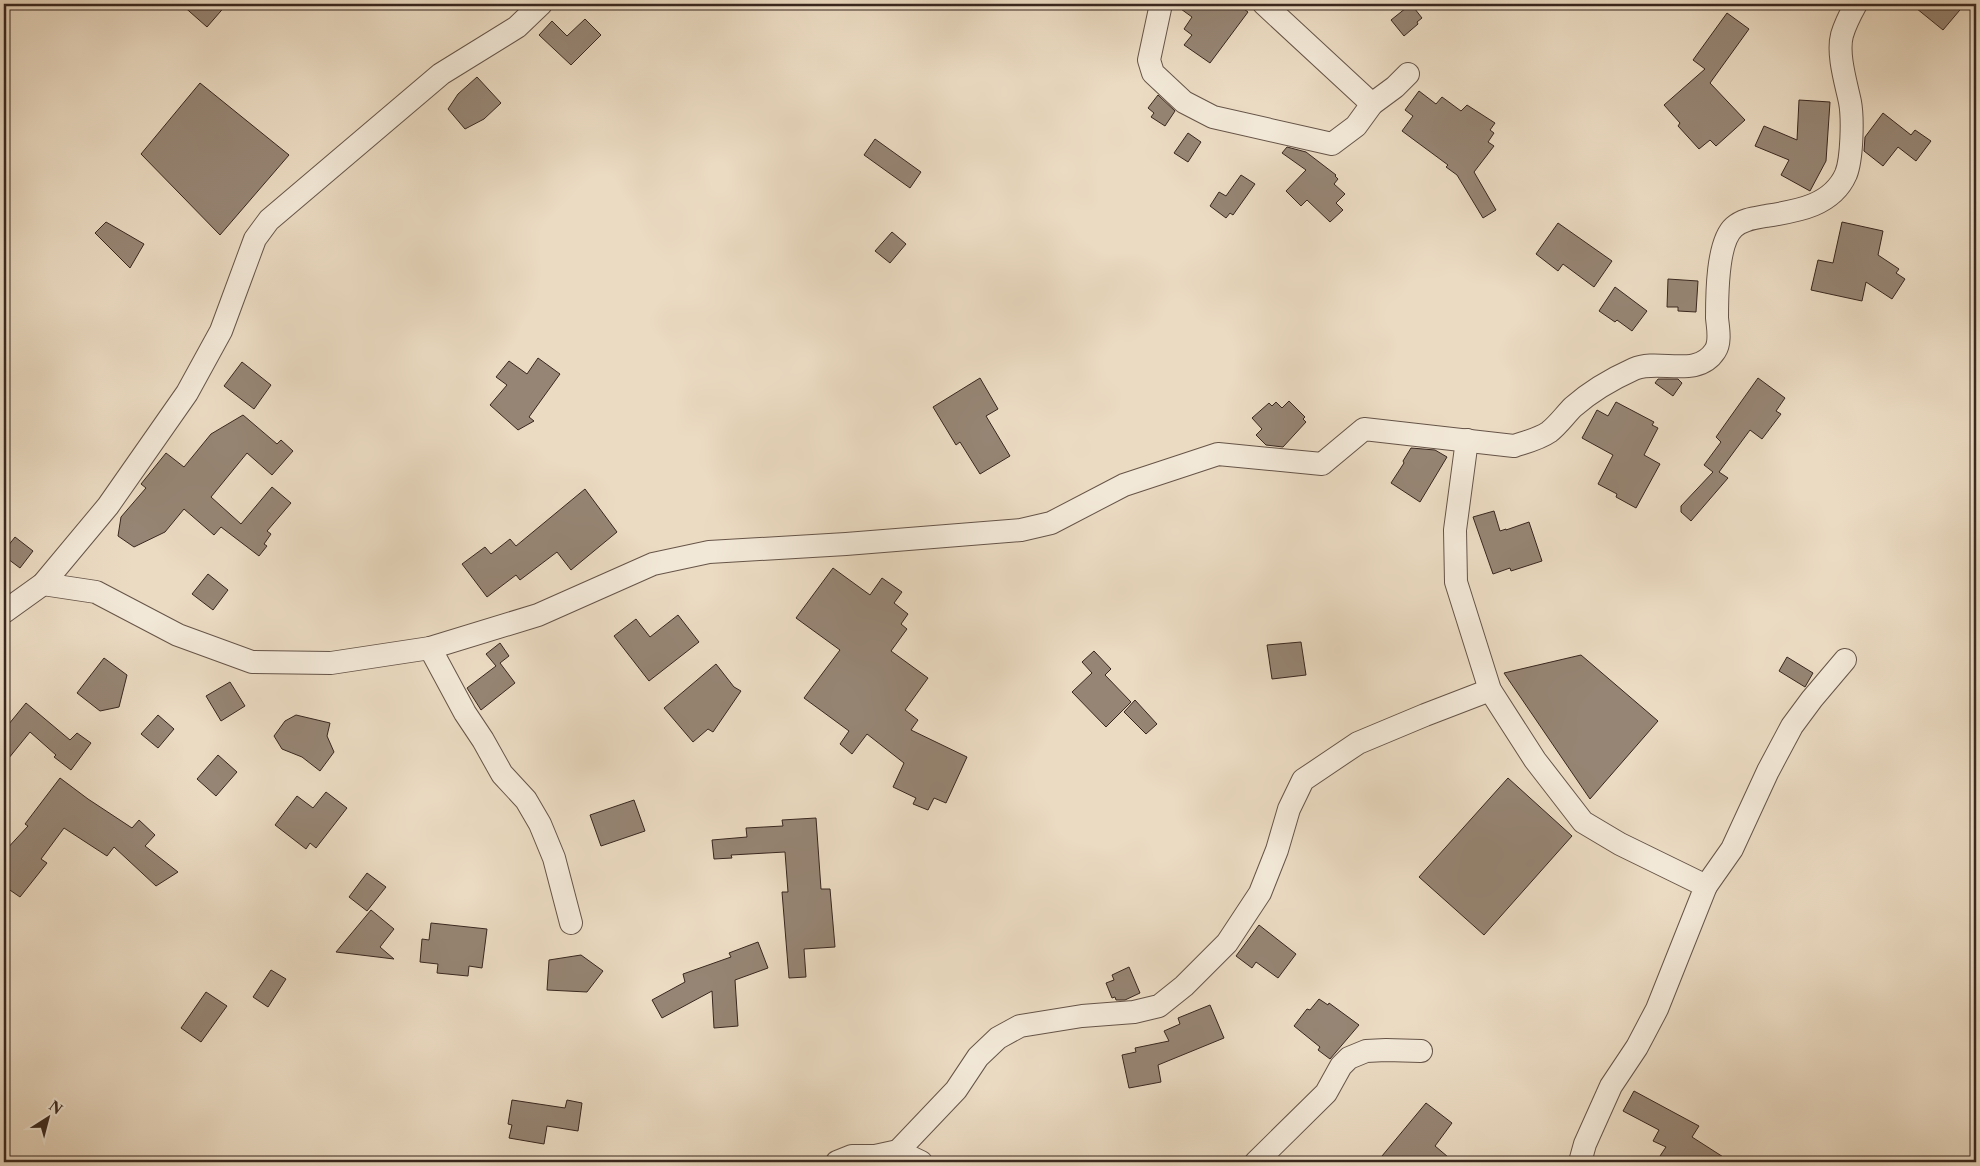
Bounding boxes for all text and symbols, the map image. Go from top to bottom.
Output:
north arrow [22,1094,72,1144]
text: N [45,1097,66,1118]

